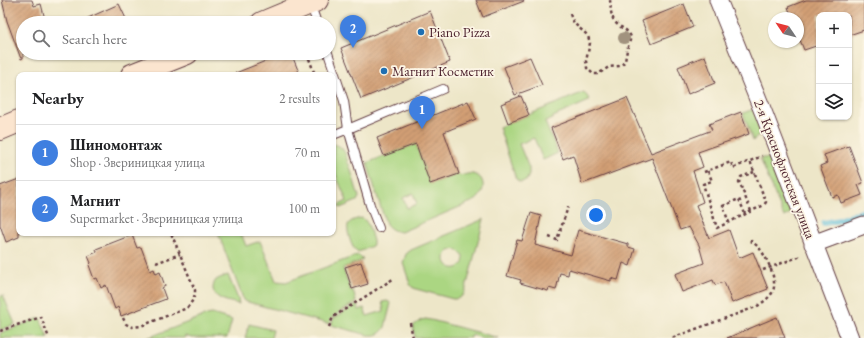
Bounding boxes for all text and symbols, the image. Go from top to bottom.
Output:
north arrow [768,12,804,48]
map controls [816,12,852,120]
button: + [816,12,852,48]
pin: 2 [340,15,366,48]
search box [16,16,336,60]
place label: Piano Pizza [429,23,491,41]
icon: search [30,27,52,49]
marker: Piano Pizza [416,27,426,37]
text: Search here [62,29,127,48]
button: − [816,48,852,84]
place label: Магнит Косметик [392,62,494,80]
marker: Магнит Косметик [379,66,389,76]
button: layers [816,84,852,120]
text: Nearby [32,87,84,109]
text: 2 results [279,90,320,107]
pin: 1 [409,96,435,129]
street label: 2-я Краснофлотская улица [750,97,820,242]
text: Шиномонтаж [70,135,162,154]
text: 1 [42,144,48,161]
text: 70 m [295,144,320,161]
text: Shop · Звериницкая улица [70,154,205,171]
text: Магнит [70,191,120,210]
text: 2 [42,200,48,217]
text: 100 m [289,200,320,217]
your location [586,205,606,225]
text: Supermarket · Звериницкая улица [70,210,243,227]

